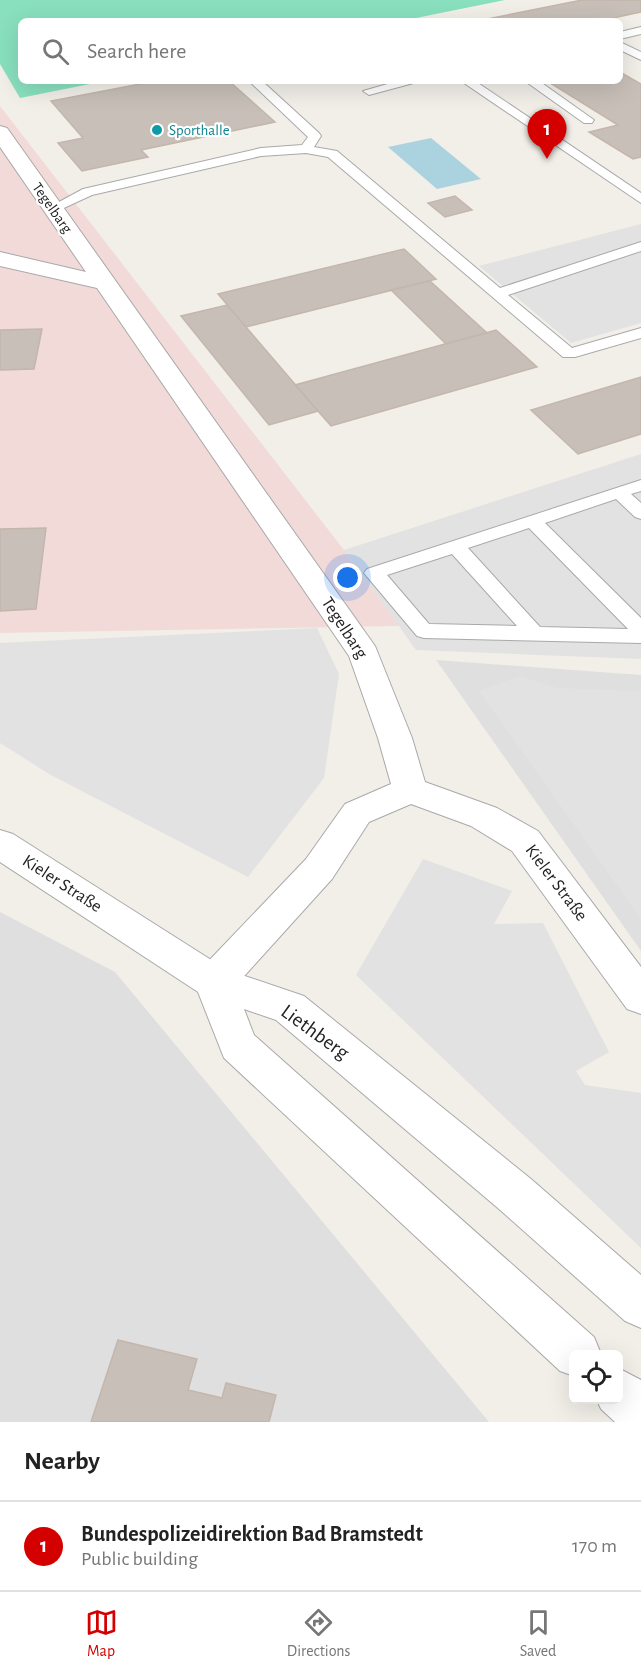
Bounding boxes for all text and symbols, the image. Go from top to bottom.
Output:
search box [18,18,623,84]
icon: search [39,35,72,68]
text: Search here [87,40,186,62]
pin: 1 [528,110,566,159]
marker: Sporthalle [150,123,164,137]
place label: Sporthalle [169,123,230,138]
street label: Tegelbarg [29,180,75,236]
your location [333,563,362,592]
street label: Tegelbarg [318,594,371,662]
street label: Kieler Straße [522,841,590,925]
street label: Kieler Straße [19,852,105,916]
street label: Liethberg [277,1000,354,1064]
map controls [569,1350,623,1404]
button: locate [569,1350,623,1404]
text: Nearby [24,1448,100,1474]
text: Bundespolizeidirektion Bad Bramstedt [81,1523,423,1545]
text: 1 [40,1536,47,1556]
text: 170 m [572,1536,617,1556]
text: Public building [81,1549,198,1569]
tab: Map [85,1606,118,1661]
tab: Directions [287,1606,351,1661]
tab: Saved [520,1606,556,1661]

